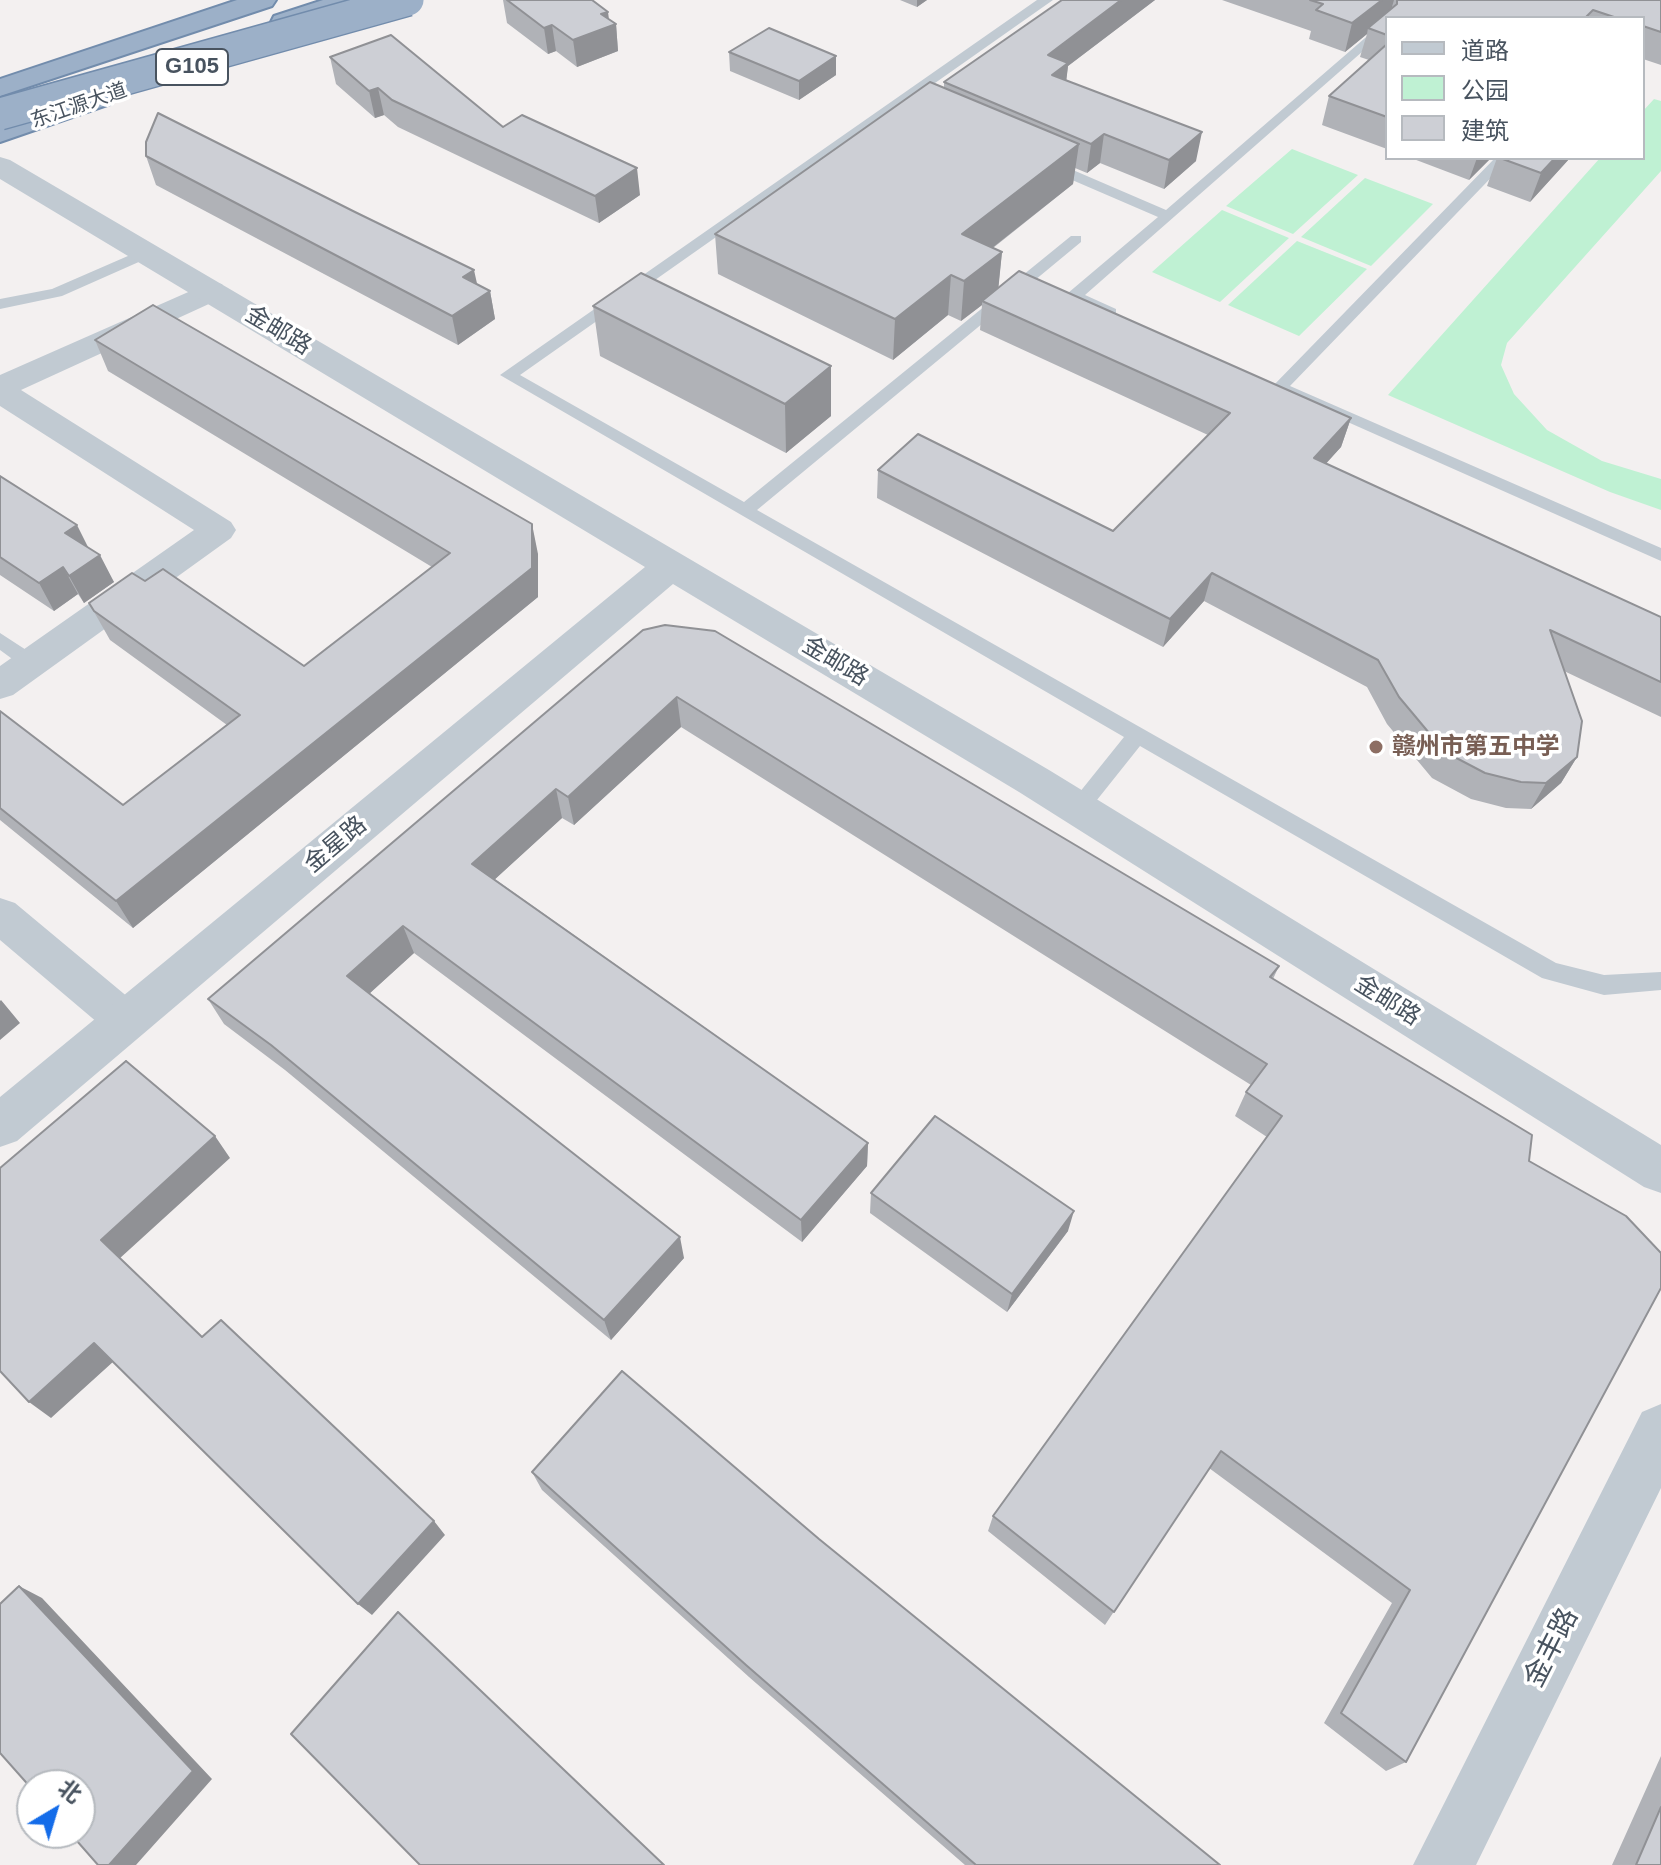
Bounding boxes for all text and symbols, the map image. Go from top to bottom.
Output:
legend [1385,16,1645,160]
text: 道路 [1461,37,1509,64]
road number: G105 [156,49,228,85]
text: 公园 [1461,77,1509,104]
street label: 东江源大道 [28,78,130,134]
text: 建筑 [1461,117,1509,144]
street label: 金邮路 [240,300,316,362]
street label: 金邮路 [797,631,873,693]
place label: 赣州市第五中学 [1392,733,1560,761]
marker: 赣州市第五中学 [1367,738,1385,756]
street label: 金星路 [299,811,373,879]
street label: 金邮路 [1349,970,1425,1032]
street label: 金丰路 [1518,1603,1586,1693]
north arrow [16,1769,96,1849]
text: 北 [53,1775,86,1808]

